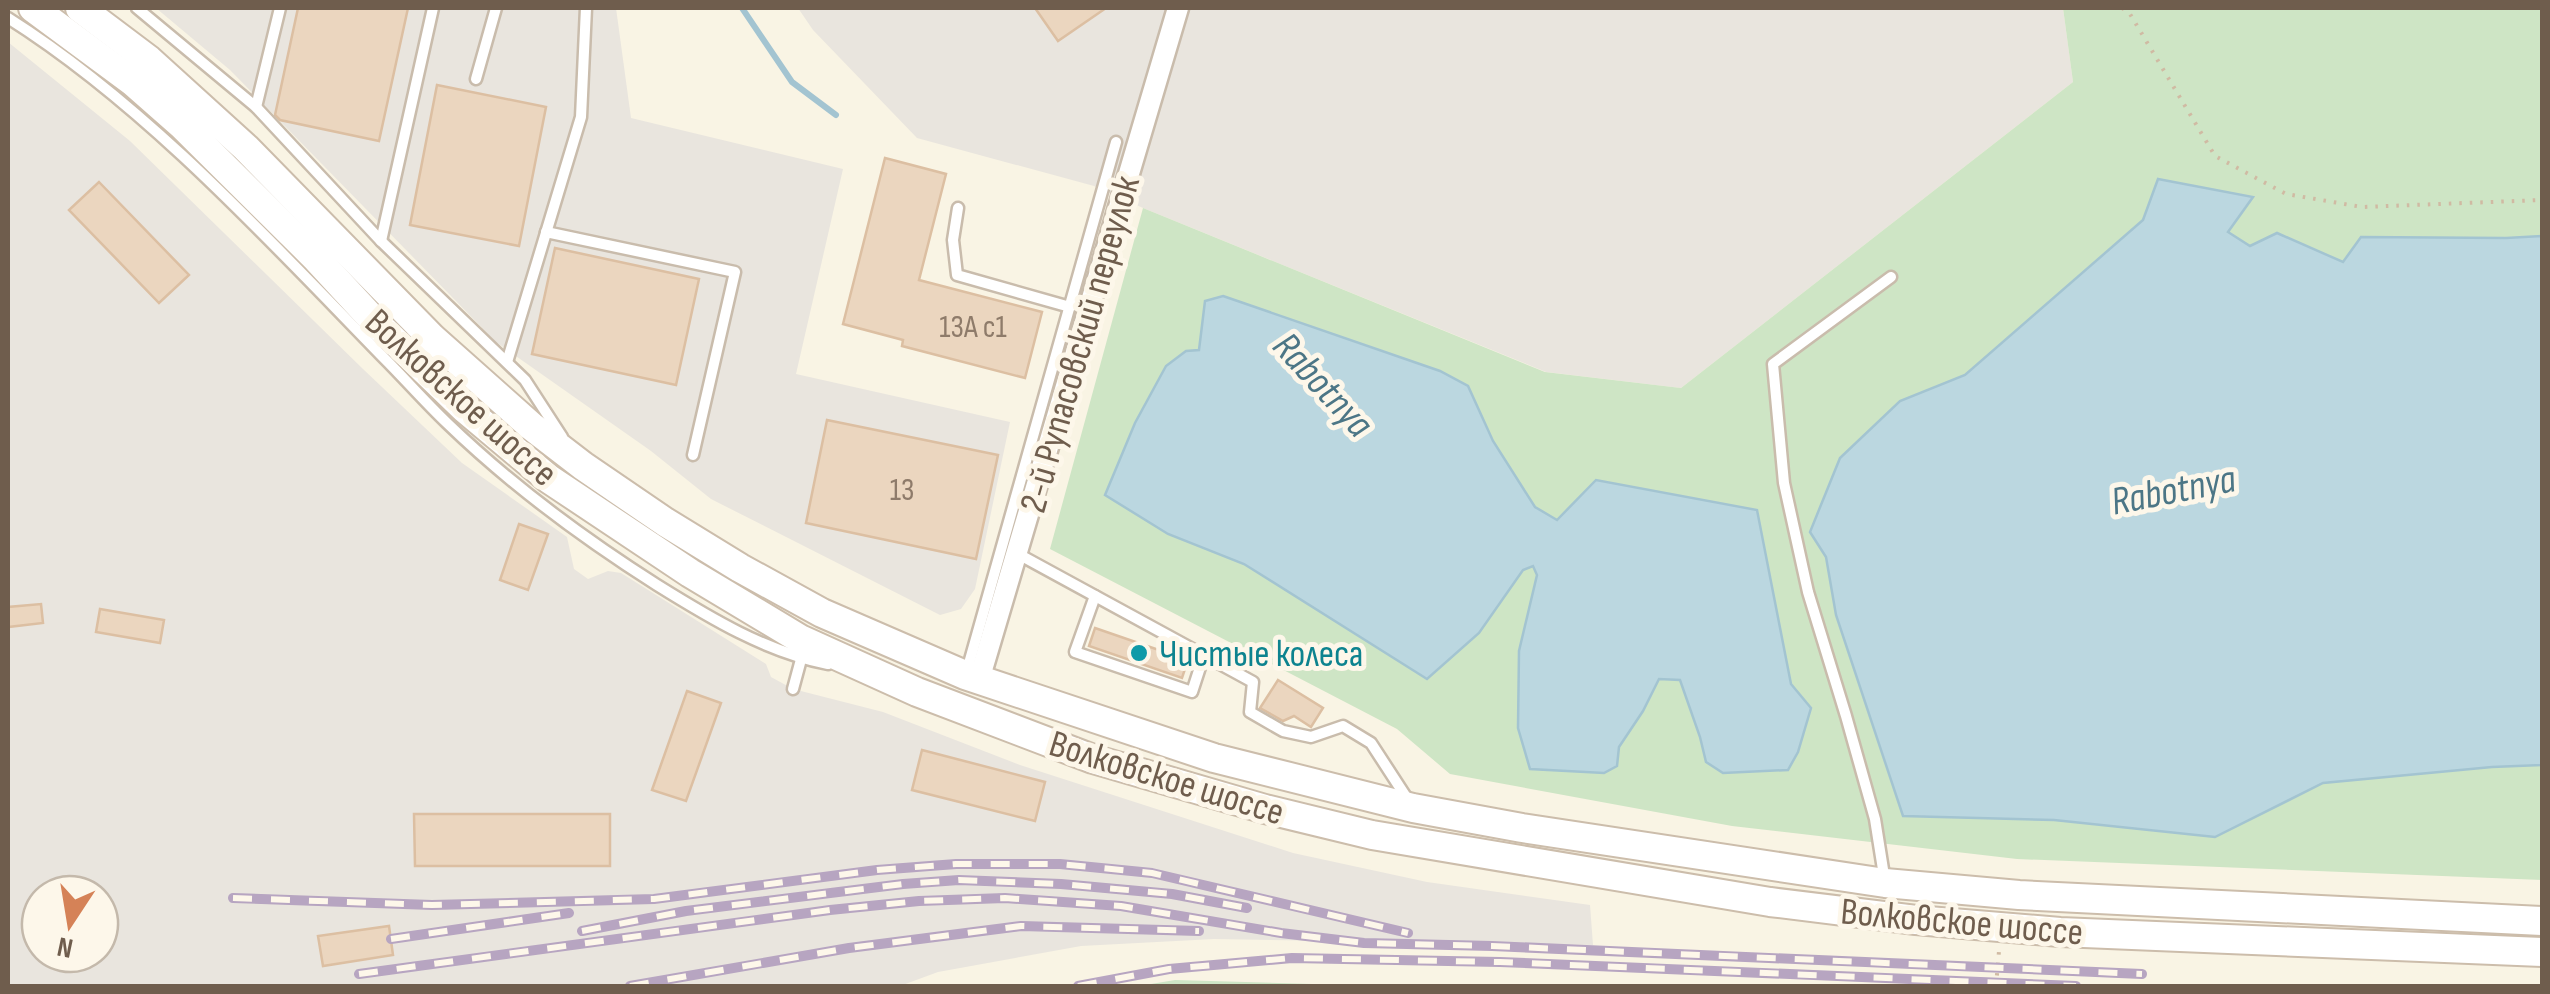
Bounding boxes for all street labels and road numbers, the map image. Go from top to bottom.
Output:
street label: 2-й Рупасовский переулок [1011,171,1150,518]
street label: Волковское шоссе [356,300,566,496]
street label: Волковское шоссе [1044,721,1289,835]
street label: Волковское шоссе [1839,889,2085,956]

